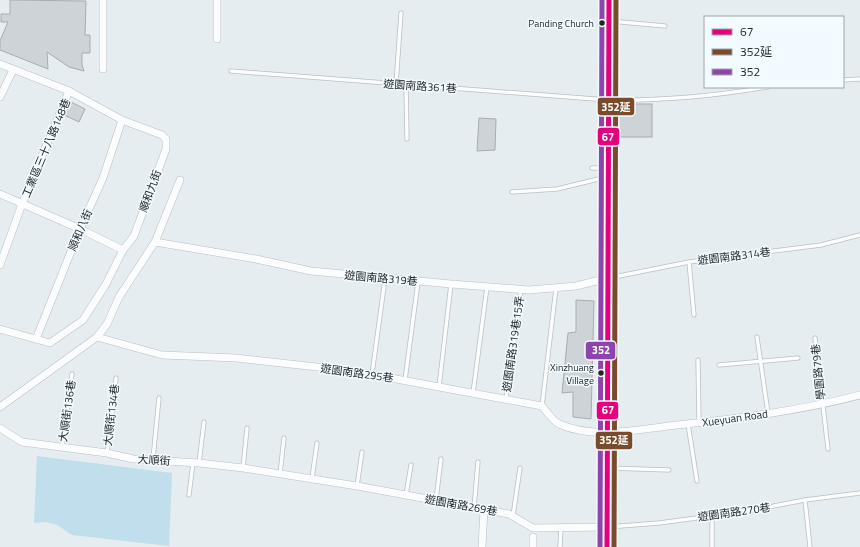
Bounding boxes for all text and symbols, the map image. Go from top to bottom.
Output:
place label: Panding Church [528,16,594,31]
legend [704,16,844,88]
marker: Panding Church [597,18,607,28]
text: 67 [740,22,753,41]
text: 352延 [740,42,772,61]
text: 352 [740,62,760,81]
street label: 遊園南路361巷 [383,75,457,97]
street label: 工業區三十八路148巷 [18,96,74,200]
line badge: 352延 [597,97,635,116]
text: 352延 [601,99,631,115]
line badge: 67 [597,127,620,146]
text: 67 [602,129,614,145]
street label: 順和九街 [135,168,165,214]
street label: 順和八街 [64,207,96,253]
street label: 遊園南路314巷 [697,244,771,268]
street label: 遊園南路319巷 [344,267,418,289]
street label: 遊園南路319巷15弄 [498,295,528,393]
line badge: 352 [585,341,616,360]
text: 352 [592,342,610,358]
street label: 學園路79巷 [807,343,829,401]
street label: 遊園南路295巷 [320,360,394,386]
place label: Xinzhuang Village [550,360,594,388]
marker: Xinzhuang Village [596,368,606,378]
street label: 大順街136巷 [55,379,79,443]
street label: 大順街134巷 [99,383,123,447]
line badge: 67 [596,401,619,420]
text: 67 [602,402,614,418]
street label: Xueyuan Road [701,405,769,431]
line badge: 352延 [595,431,633,450]
text: 352延 [599,432,629,448]
street label: 大順街 [137,451,171,469]
street label: 遊園南路269巷 [423,491,499,519]
street label: 遊園南路270巷 [697,499,771,525]

